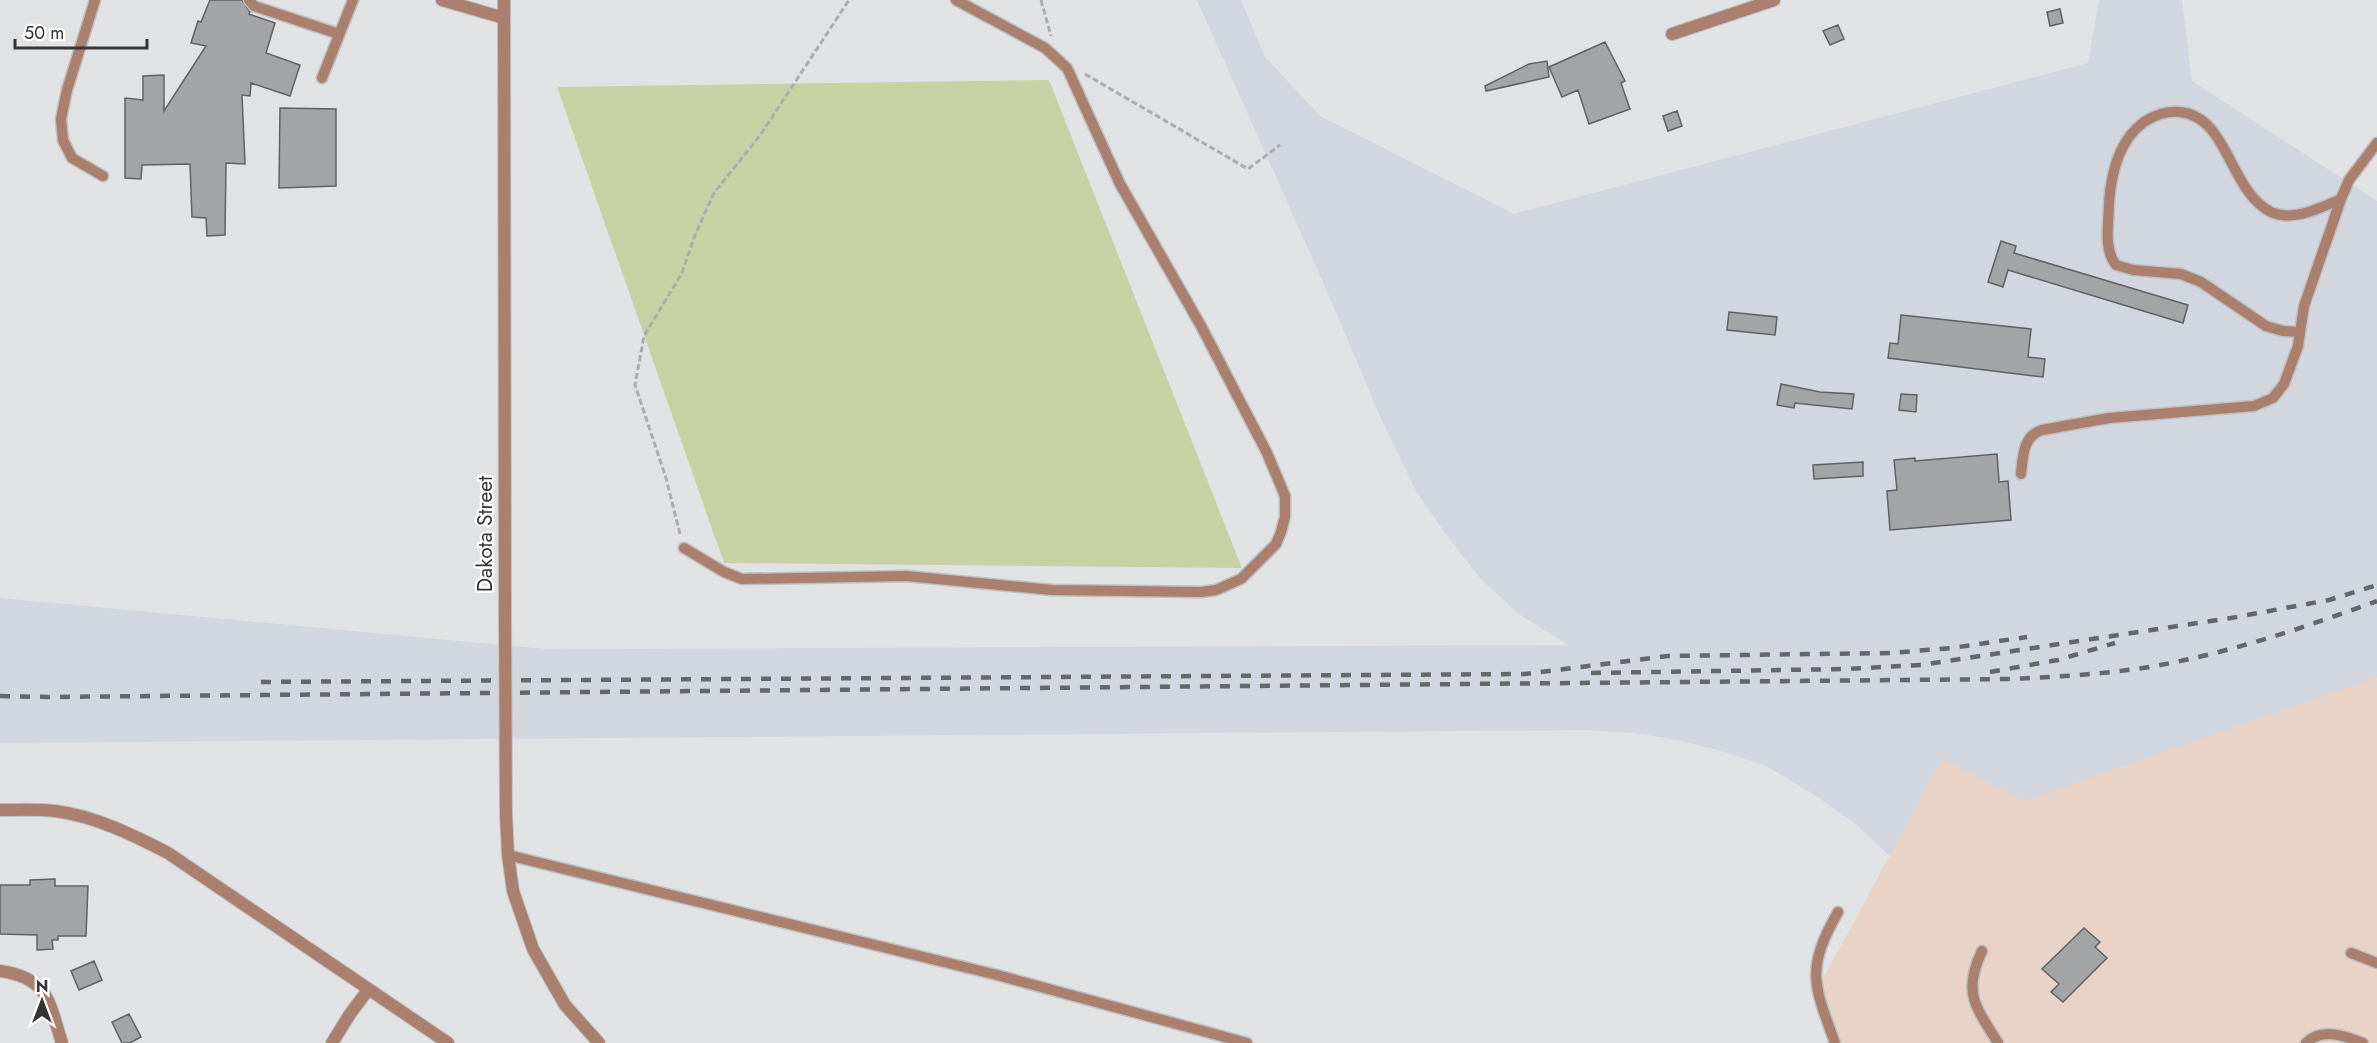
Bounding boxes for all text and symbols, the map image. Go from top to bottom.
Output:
scale bar [15,12,147,50]
text: 50 m [24,20,64,46]
street label: Dakota Street [470,476,500,592]
north arrow [12,971,72,1031]
text: N [36,975,48,998]

